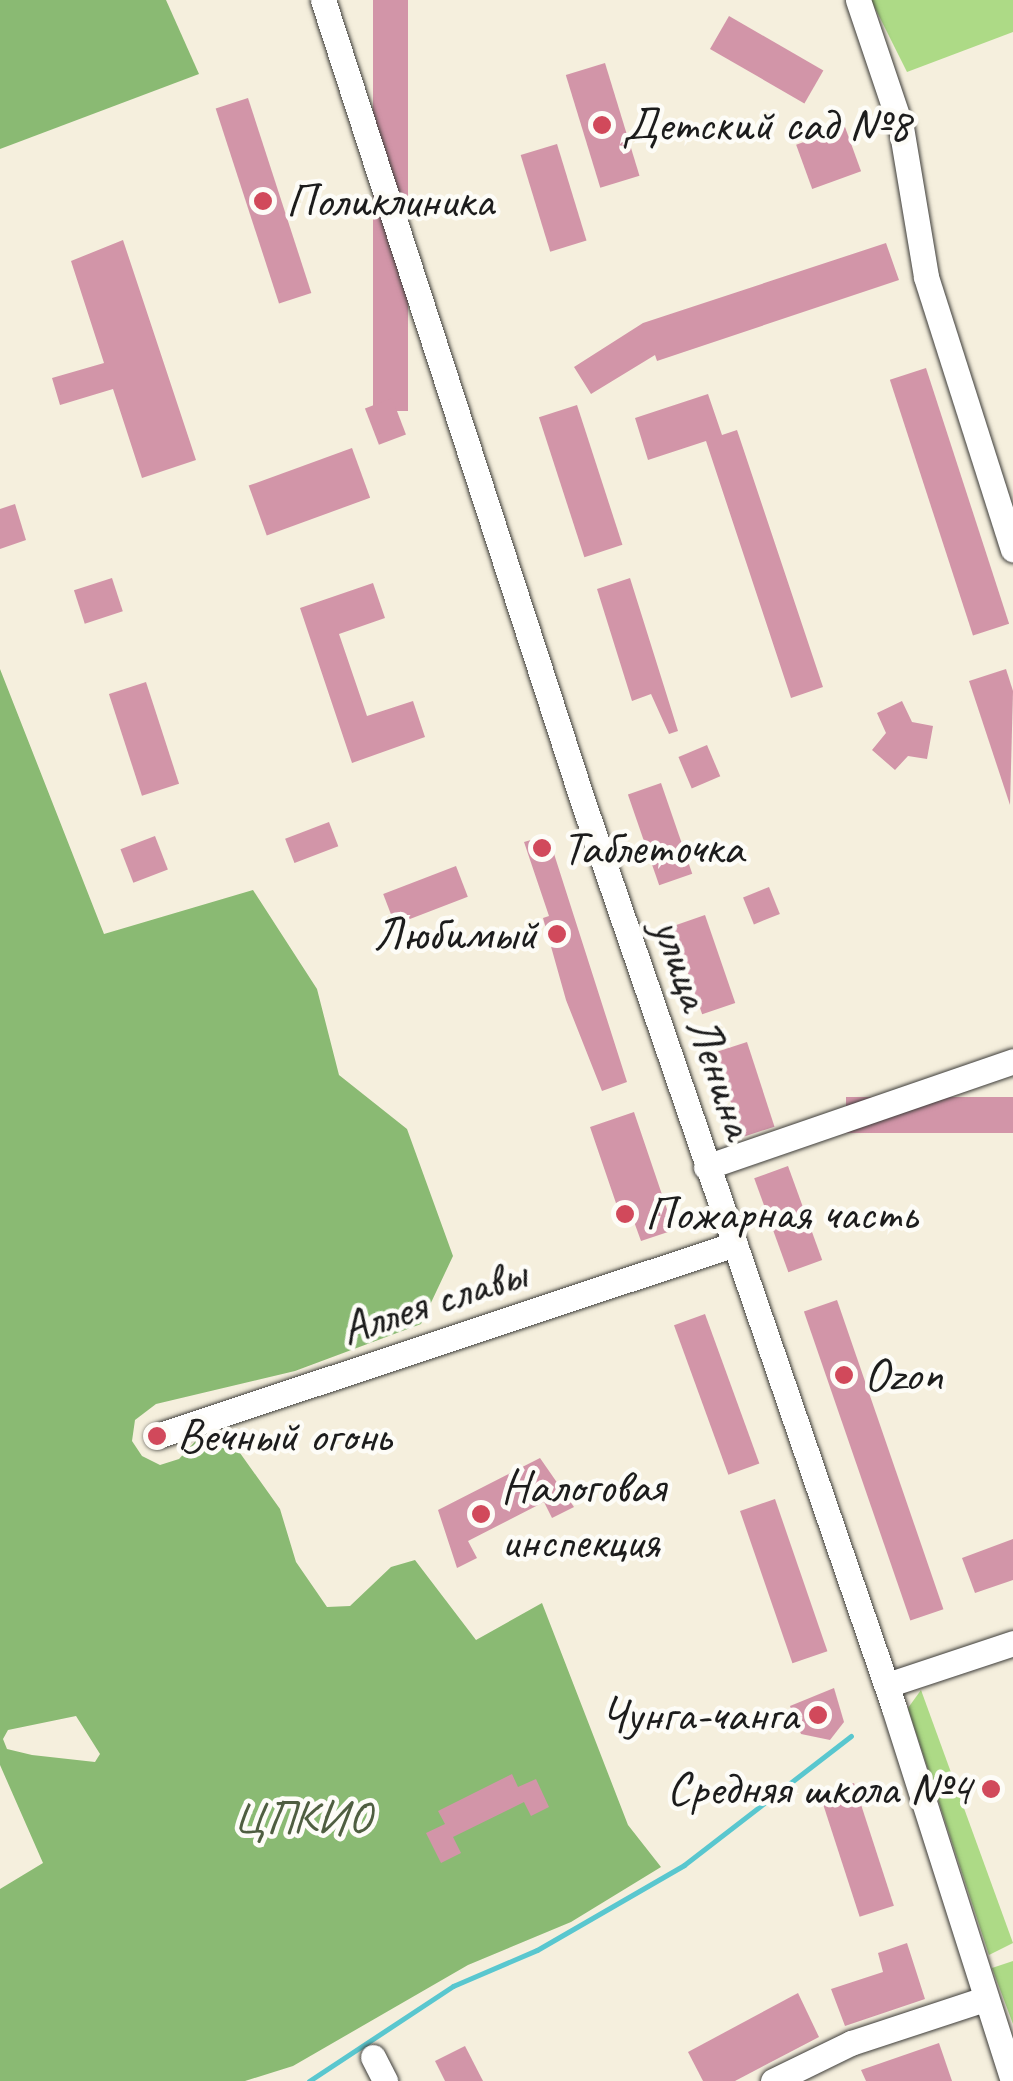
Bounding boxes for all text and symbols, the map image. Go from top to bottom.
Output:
place label: Детский сад №8 [622,96,910,154]
marker: Детский сад №8 [591,114,613,136]
place label: Поликлиника [286,172,494,230]
marker: Поликлиника [250,188,276,214]
place label: Таблеточка [562,819,743,877]
marker: Таблеточка [531,837,553,859]
place label: Любимый [373,905,537,963]
street label: улица Ленина [640,911,768,1145]
marker: Любимый [546,923,568,945]
place label: Пожарная часть [645,1185,919,1243]
marker: Пожарная часть [614,1203,636,1225]
street label: Аллея славы [334,1244,532,1358]
place label: Ozon [864,1346,943,1404]
marker: Ozon [833,1364,855,1386]
place label: Вечный огонь [177,1407,391,1465]
marker: Вечный огонь [146,1425,168,1447]
place label: Налоговая инспекция [501,1457,665,1570]
marker: Налоговая инспекция [470,1503,492,1525]
place label: Чунга-чанга [600,1686,798,1744]
marker: Чунга-чанга [807,1704,829,1726]
place label: Средняя школа №4 [667,1760,971,1818]
marker: Средняя школа №4 [980,1778,1002,1800]
park label: ЦПКИО [233,1789,371,1847]

